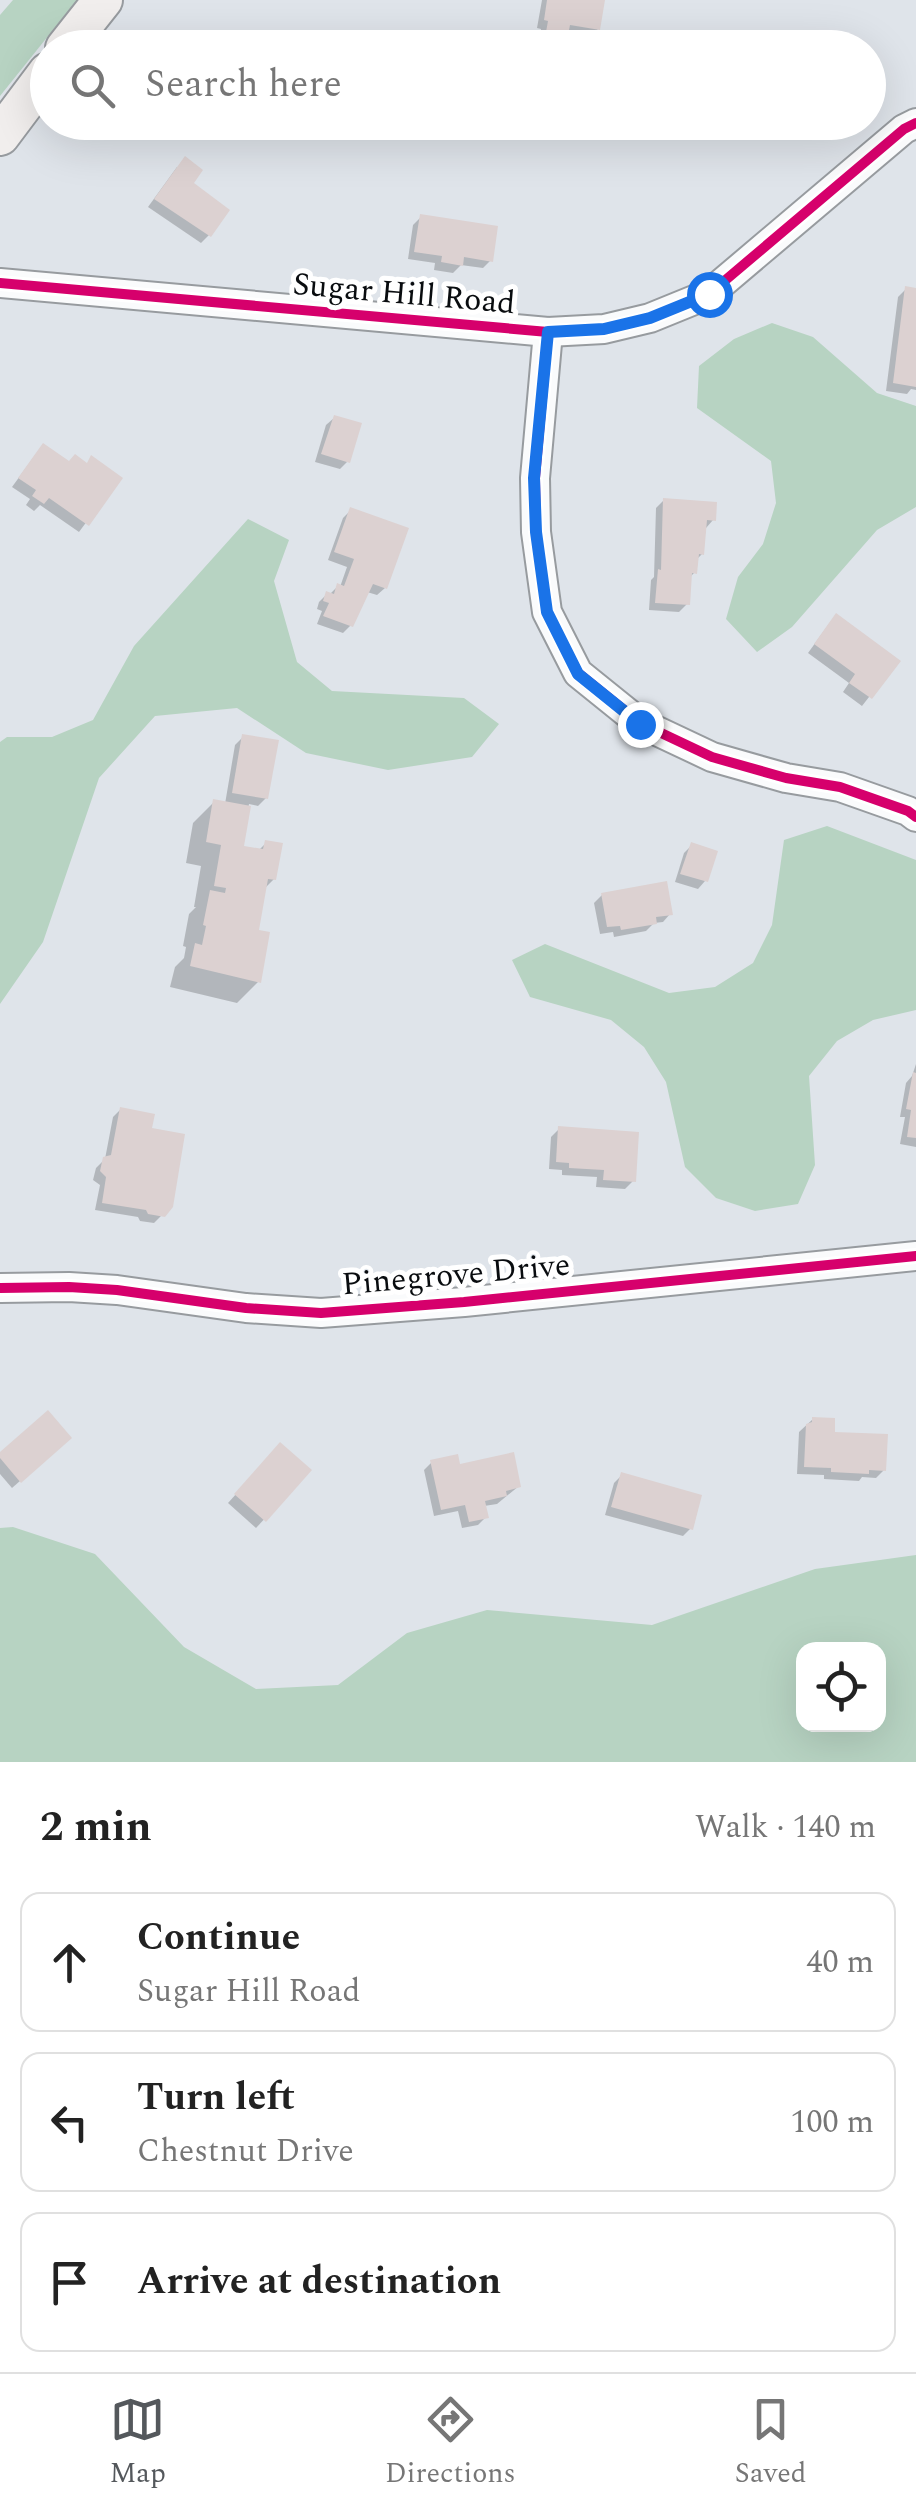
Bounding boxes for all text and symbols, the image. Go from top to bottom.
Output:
search box [30,30,886,140]
text: Search here [145,56,342,114]
icon: search [65,58,120,113]
street label: Sugar Hill Road [291,260,517,328]
route start [687,272,733,318]
route end [618,702,664,748]
street label: Pinegrove Drive [340,1241,572,1309]
map controls [796,1642,886,1732]
button: locate [796,1642,886,1732]
text: 2 min [40,1796,152,1859]
text: Walk · 140 m [695,1803,876,1852]
text: Continue [137,1909,300,1967]
icon: ahead [42,1935,97,1990]
text: 40 m [806,1938,874,1987]
text: Sugar Hill Road [137,1967,360,2016]
text: Turn left [137,2069,295,2127]
icon: left [42,2095,97,2150]
text: 100 m [790,2098,874,2147]
text: Chestnut Drive [137,2127,354,2176]
text: Arrive at destination [137,2253,501,2311]
icon: arrive [42,2255,97,2310]
tab: Map [110,2392,166,2495]
tab: Directions [385,2392,516,2495]
tab: Saved [735,2392,806,2495]

